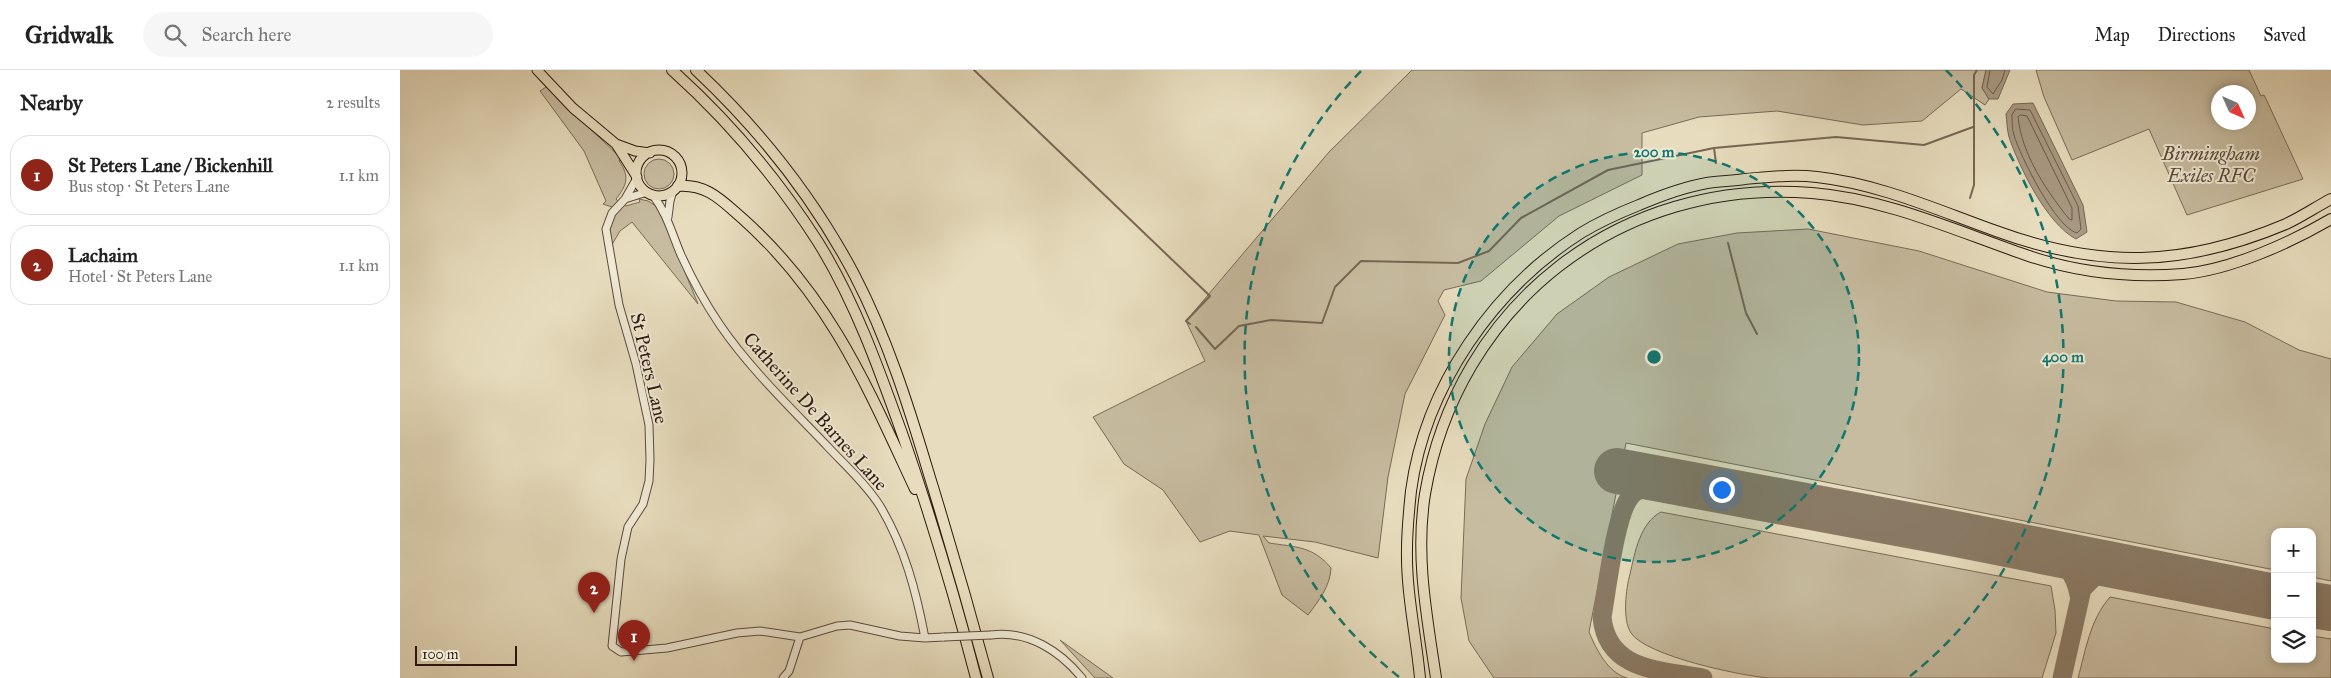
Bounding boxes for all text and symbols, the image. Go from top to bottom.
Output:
search box [143,12,493,57]
text: Gridwalk [25,20,113,50]
icon: search [161,21,189,49]
text: Search here [201,23,291,46]
text: Map [2094,24,2130,46]
text: Directions [2158,24,2235,46]
text: Saved [2263,24,2306,46]
north arrow [2211,85,2256,130]
text: Nearby [20,90,83,116]
text: 2 results [326,93,380,112]
park label: Birmingham Exiles RFC [2161,142,2260,187]
text: 200 m [1634,143,1675,161]
text: St Peters Lane / Bickenhill [68,154,273,177]
text: 1 [34,166,40,185]
text: 1.1 km [339,166,379,185]
text: Bus stop · St Peters Lane [68,177,230,196]
text: Lachaim [68,244,138,267]
text: 2 [33,256,41,275]
text: 1.1 km [339,256,379,275]
text: Hotel · St Peters Lane [68,267,212,286]
street label: St Peters Lane [626,310,673,426]
street label: Catherine De Barnes Lane [739,327,893,495]
centre of rings [1645,348,1663,366]
text: 400 m [2042,348,2084,367]
your location [1709,477,1735,503]
map controls [2271,528,2316,663]
button: + [2271,528,2316,573]
pin: 2 [578,572,610,613]
button: − [2271,573,2316,618]
button: layers [2271,618,2316,663]
pin: 1 [618,620,650,661]
scale bar [415,643,518,666]
text: 100 m [422,646,459,663]

